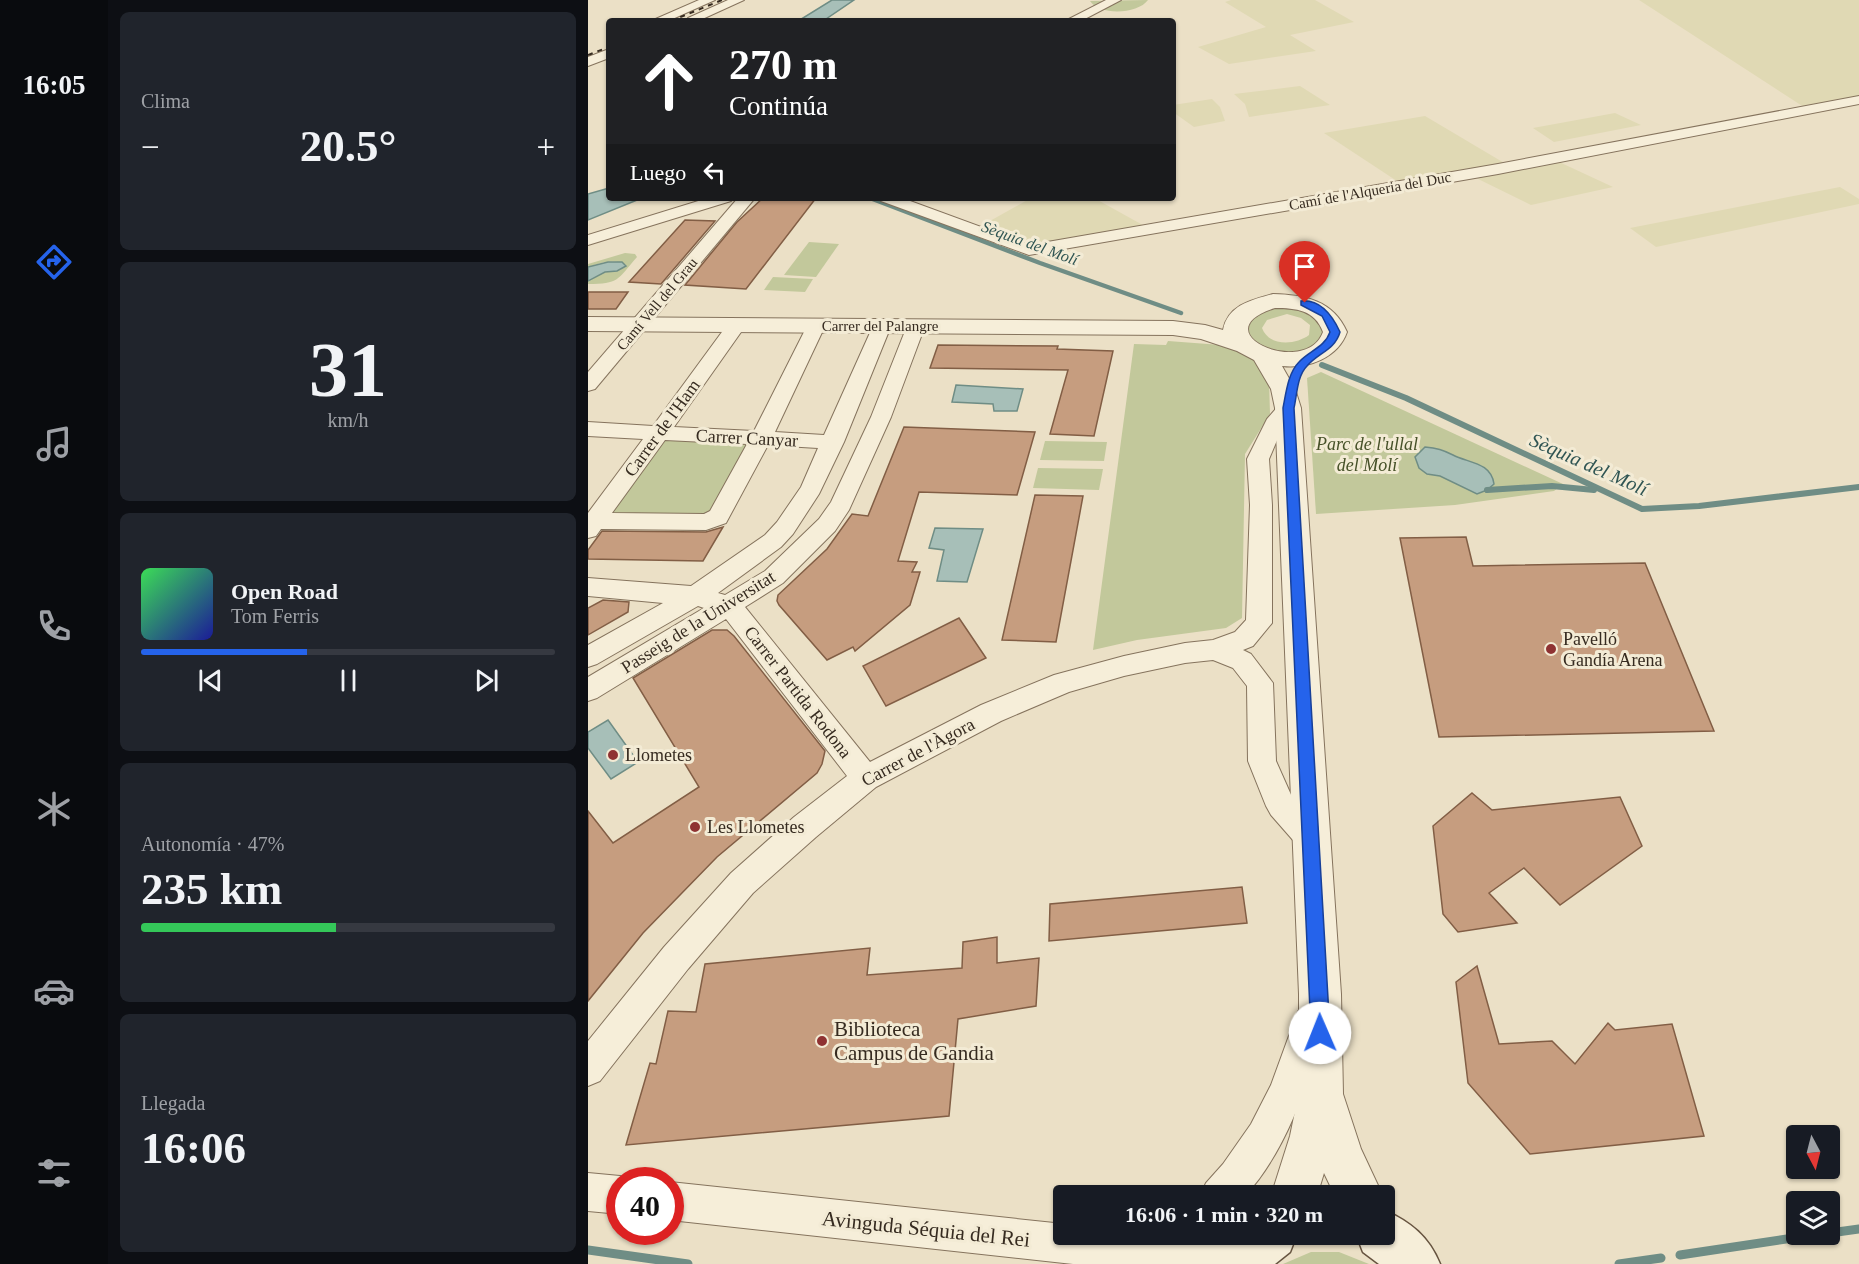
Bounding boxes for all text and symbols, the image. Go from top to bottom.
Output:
icon: ahead [630,42,708,120]
text: 270 m [729,42,838,88]
text: 16:05 [23,70,86,100]
text: Clima [141,90,190,112]
text: Continúa [729,91,828,121]
text: 20.5° [300,121,396,171]
text: − [141,129,160,165]
text: + [536,129,555,165]
icon: left [698,156,731,189]
text: Luego [630,160,686,185]
street label: Camí de l'Alqueria del Duc [1288,169,1453,213]
water label: Sèquia del Molí [979,218,1082,270]
icon: directions [33,241,75,283]
pin [1279,241,1330,303]
icon: arrive [1288,250,1321,283]
street label: Camí Vell del Grau [614,254,701,354]
street label: Carrer del Palangre [822,318,939,334]
text: 31 [309,326,387,413]
street label: Carrer de l'Ham [620,376,704,480]
text: km/h [327,409,369,431]
icon: music [33,423,75,465]
street label: Carrer Canyar [695,425,799,451]
water label: Sèquia del Molí [1526,428,1654,502]
park label: Parc de l'ullal del Molí [1315,434,1418,475]
street label: Passeig de la Universitat [617,566,779,678]
text: Open Road [231,579,338,604]
icon: phone [33,605,75,647]
text: Tom Ferris [231,605,319,627]
street label: Carrer Partida Rodona [740,622,856,762]
place label: Pavelló Gandía Arena [1563,629,1662,670]
marker: Pavelló Gandía Arena [1544,642,1558,656]
icon: previous [194,664,227,697]
icon: pause [332,664,365,697]
icon: next [470,664,503,697]
street label: Carrer de l'Àgora [858,713,978,790]
place label: Llometes [625,745,692,765]
marker: Llometes [606,748,620,762]
icon: climate [33,788,75,830]
place label: Les Llometes [707,817,804,837]
marker: Les Llometes [688,820,702,834]
text: Autonomía · 47% [141,833,284,855]
text: 235 km [141,864,282,914]
icon: car [33,970,75,1012]
position arrow [1288,1001,1352,1065]
place label: Biblioteca Campus de Gandia [834,1017,994,1065]
marker: Biblioteca Campus de Gandia [815,1034,829,1048]
text: Llegada [141,1092,205,1114]
text: 16:06 [141,1123,246,1173]
north arrow [1786,1125,1840,1179]
map controls [1786,1125,1840,1245]
icon: filters [33,1152,75,1194]
speed limit sign: 40 [606,1167,684,1245]
button: layers [1786,1191,1840,1245]
text: 16:06 · 1 min · 320 m [1125,1202,1323,1227]
street label: Avinguda Séquia del Rei [821,1206,1031,1252]

